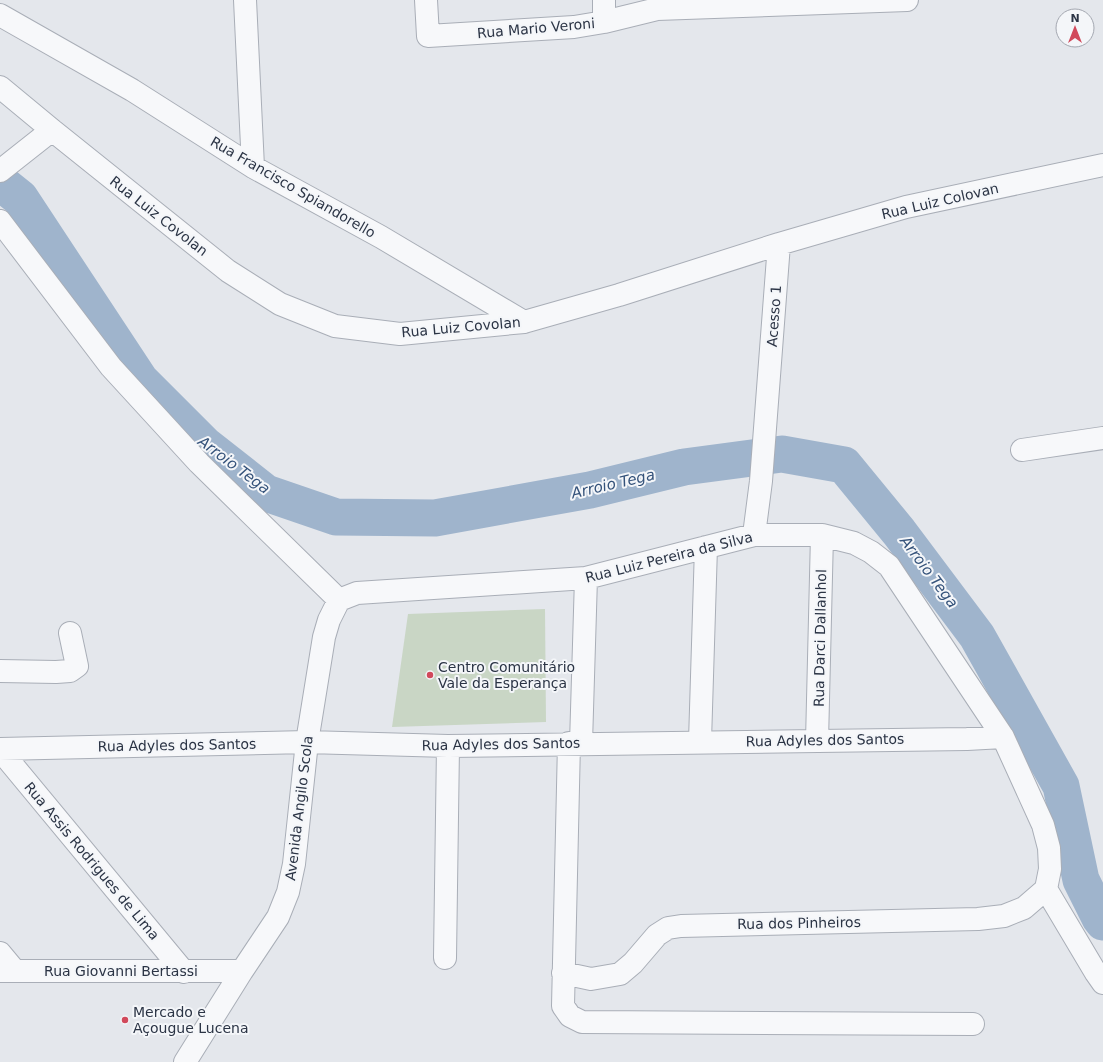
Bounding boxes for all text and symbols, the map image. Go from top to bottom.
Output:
north arrow [1055,8,1095,48]
text: N [1070,12,1080,25]
street label: Rua Mario Veroni [476,15,596,41]
street label: Rua Francisco Spiandorello [208,133,378,241]
street label: Rua Luiz Covolan [107,173,211,259]
street label: Rua Luiz Colovan [880,180,1000,222]
street label: Acesso 1 [764,284,784,348]
street label: Rua Luiz Covolan [401,314,521,340]
water label: Arroio Tega [194,432,273,498]
water label: Arroio Tega [569,466,657,503]
street label: Rua Luiz Pereira da Silva [584,528,754,586]
water label: Arroio Tega [896,532,962,611]
street label: Rua Darci Dallanhol [811,569,829,707]
place label: Centro Comunitário Vale da Esperança [438,659,575,691]
marker: Centro Comunitário Vale da Esperança [425,670,435,680]
street label: Rua Adyles dos Santos [746,731,904,749]
street label: Avenida Angilo Scola [282,735,316,881]
street label: Rua Adyles dos Santos [422,735,580,753]
street label: Rua Adyles dos Santos [98,736,256,754]
street label: Rua Assis Rodrigues de Lima [21,779,163,943]
street label: Rua dos Pinheiros [737,914,861,932]
street label: Rua Giovanni Bertassi [44,963,198,979]
place label: Mercado e Açougue Lucena [133,1004,248,1036]
marker: Mercado e Açougue Lucena [120,1015,130,1025]

